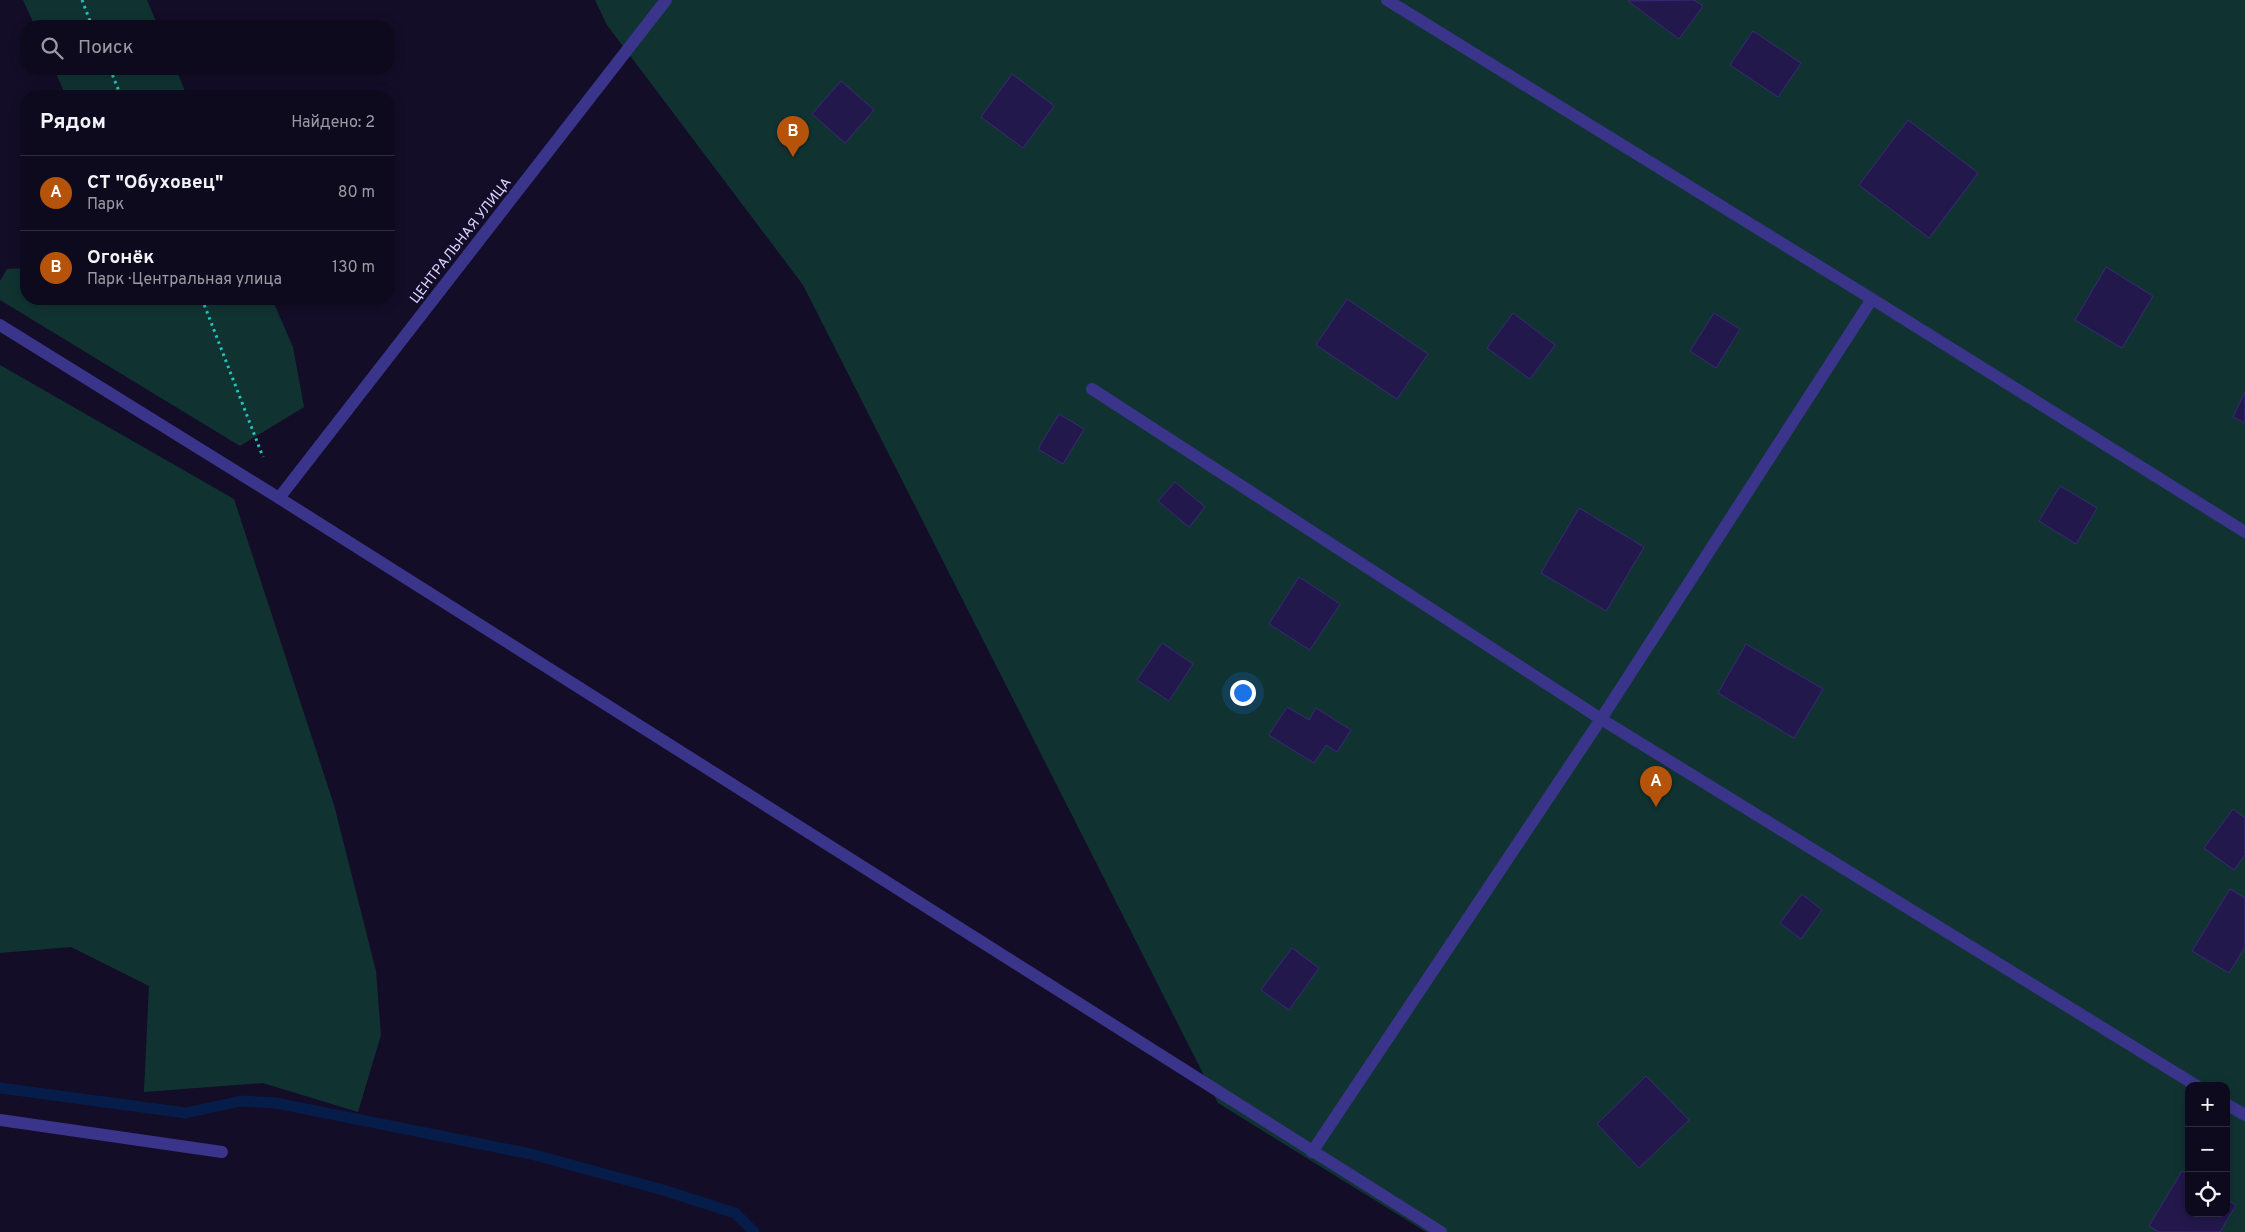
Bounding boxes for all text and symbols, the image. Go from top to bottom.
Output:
search box [20,20,395,75]
icon: search [38,34,66,62]
text: Поиск [78,36,134,60]
text: Рядом [40,109,106,136]
text: Найдено: 2 [291,113,375,133]
pin: B [777,116,809,157]
text: СТ "Обуховец" [87,171,224,195]
street label: ЦЕНТРАЛЬНАЯ УЛИЦА [407,175,516,307]
text: A [50,183,62,203]
text: 80 m [338,183,375,203]
text: Парк [87,195,124,215]
text: Огонёк [87,246,154,270]
text: B [50,258,62,278]
text: 130 m [332,258,375,278]
text: Парк · Центральная улица [87,270,282,290]
your location [1230,680,1256,706]
pin: A [1640,766,1672,807]
map controls [2185,1082,2230,1217]
button: + [2185,1082,2230,1127]
button: − [2185,1127,2230,1172]
button: locate [2185,1172,2230,1217]

